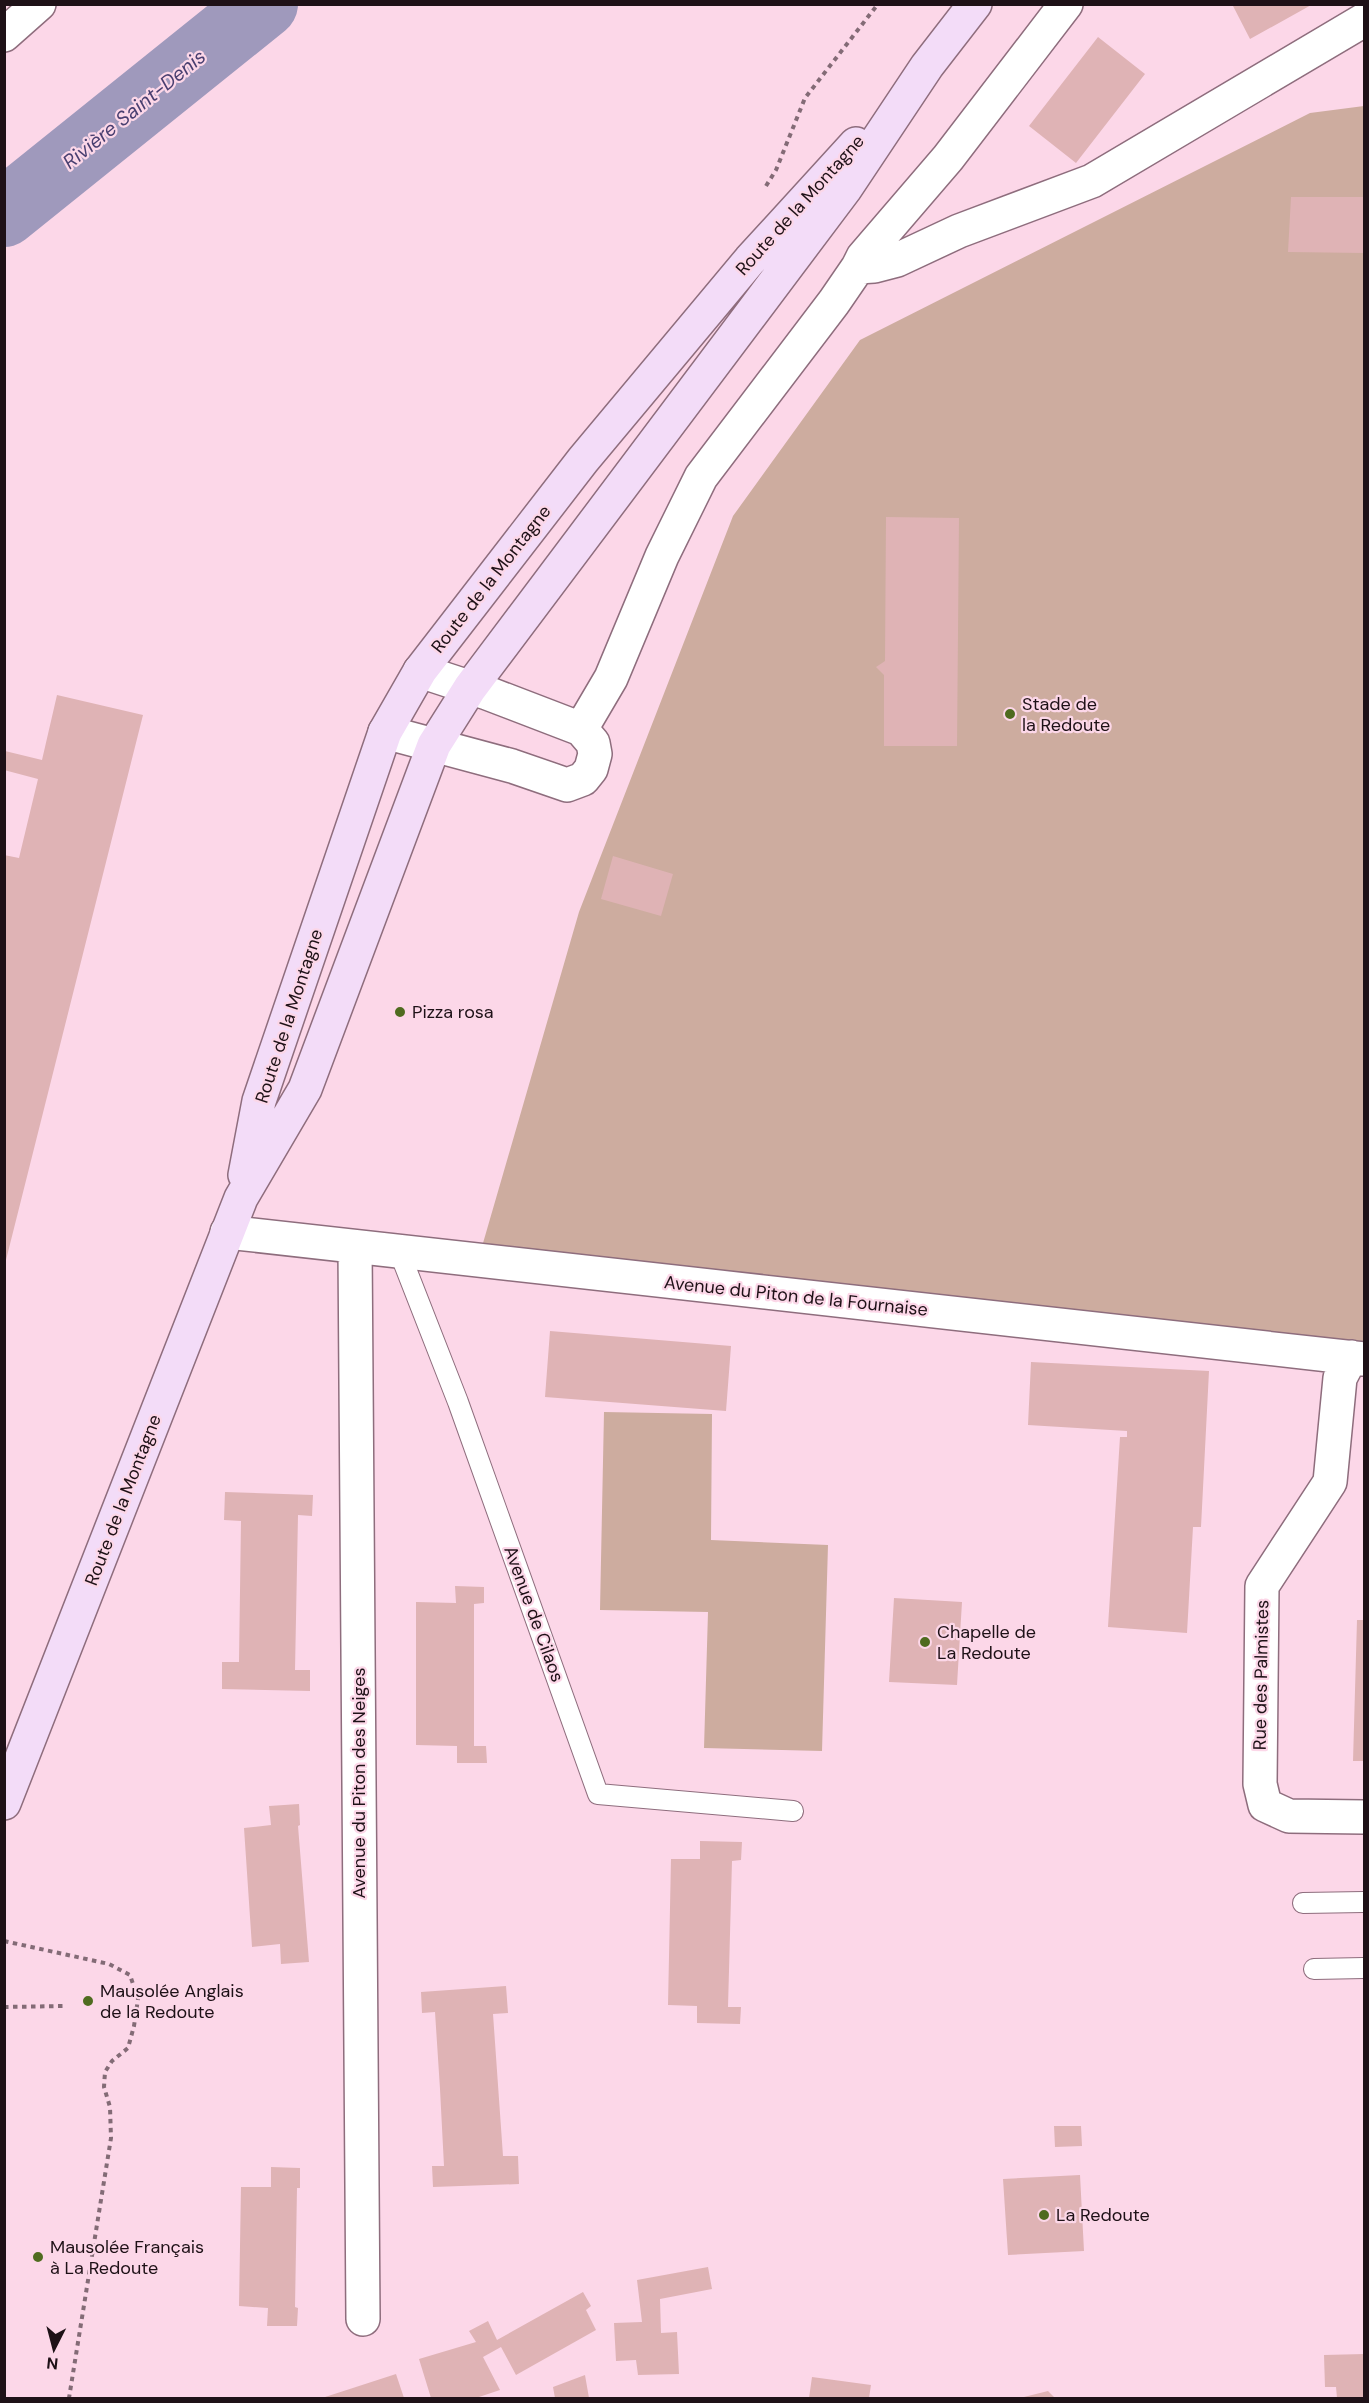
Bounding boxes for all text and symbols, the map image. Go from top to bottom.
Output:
water label: Rivière Saint-Denis [57,43,211,175]
street label: Route de la Montagne [730,130,870,280]
street label: Route de la Montagne [426,500,556,658]
place label: Stade de la Redoute [1022,692,1110,737]
marker: Stade de la Redoute [1003,707,1017,721]
street label: Route de la Montagne [250,926,328,1106]
place label: Pizza rosa [412,1000,494,1024]
marker: Pizza rosa [393,1005,407,1019]
street label: Avenue du Piton de la Fournaise [663,1270,929,1322]
street label: Route de la Montagne [79,1411,167,1589]
street label: Avenue de Cilaos [498,1543,570,1685]
street label: Rue des Palmistes [1248,1600,1274,1750]
place label: Chapelle de La Redoute [937,1620,1036,1665]
marker: Chapelle de La Redoute [918,1635,932,1649]
street label: Avenue du Piton des Neiges [347,1668,371,1898]
place label: Mausolée Anglais de la Redoute [100,1979,244,2024]
marker: Mausolée Anglais de la Redoute [81,1994,95,2008]
place label: La Redoute [1056,2203,1150,2227]
marker: La Redoute [1037,2208,1051,2222]
place label: Mausolée Français à La Redoute [50,2235,204,2280]
marker: Mausolée Français à La Redoute [31,2250,45,2264]
north arrow [24,2319,84,2379]
text: N [46,2352,59,2374]

